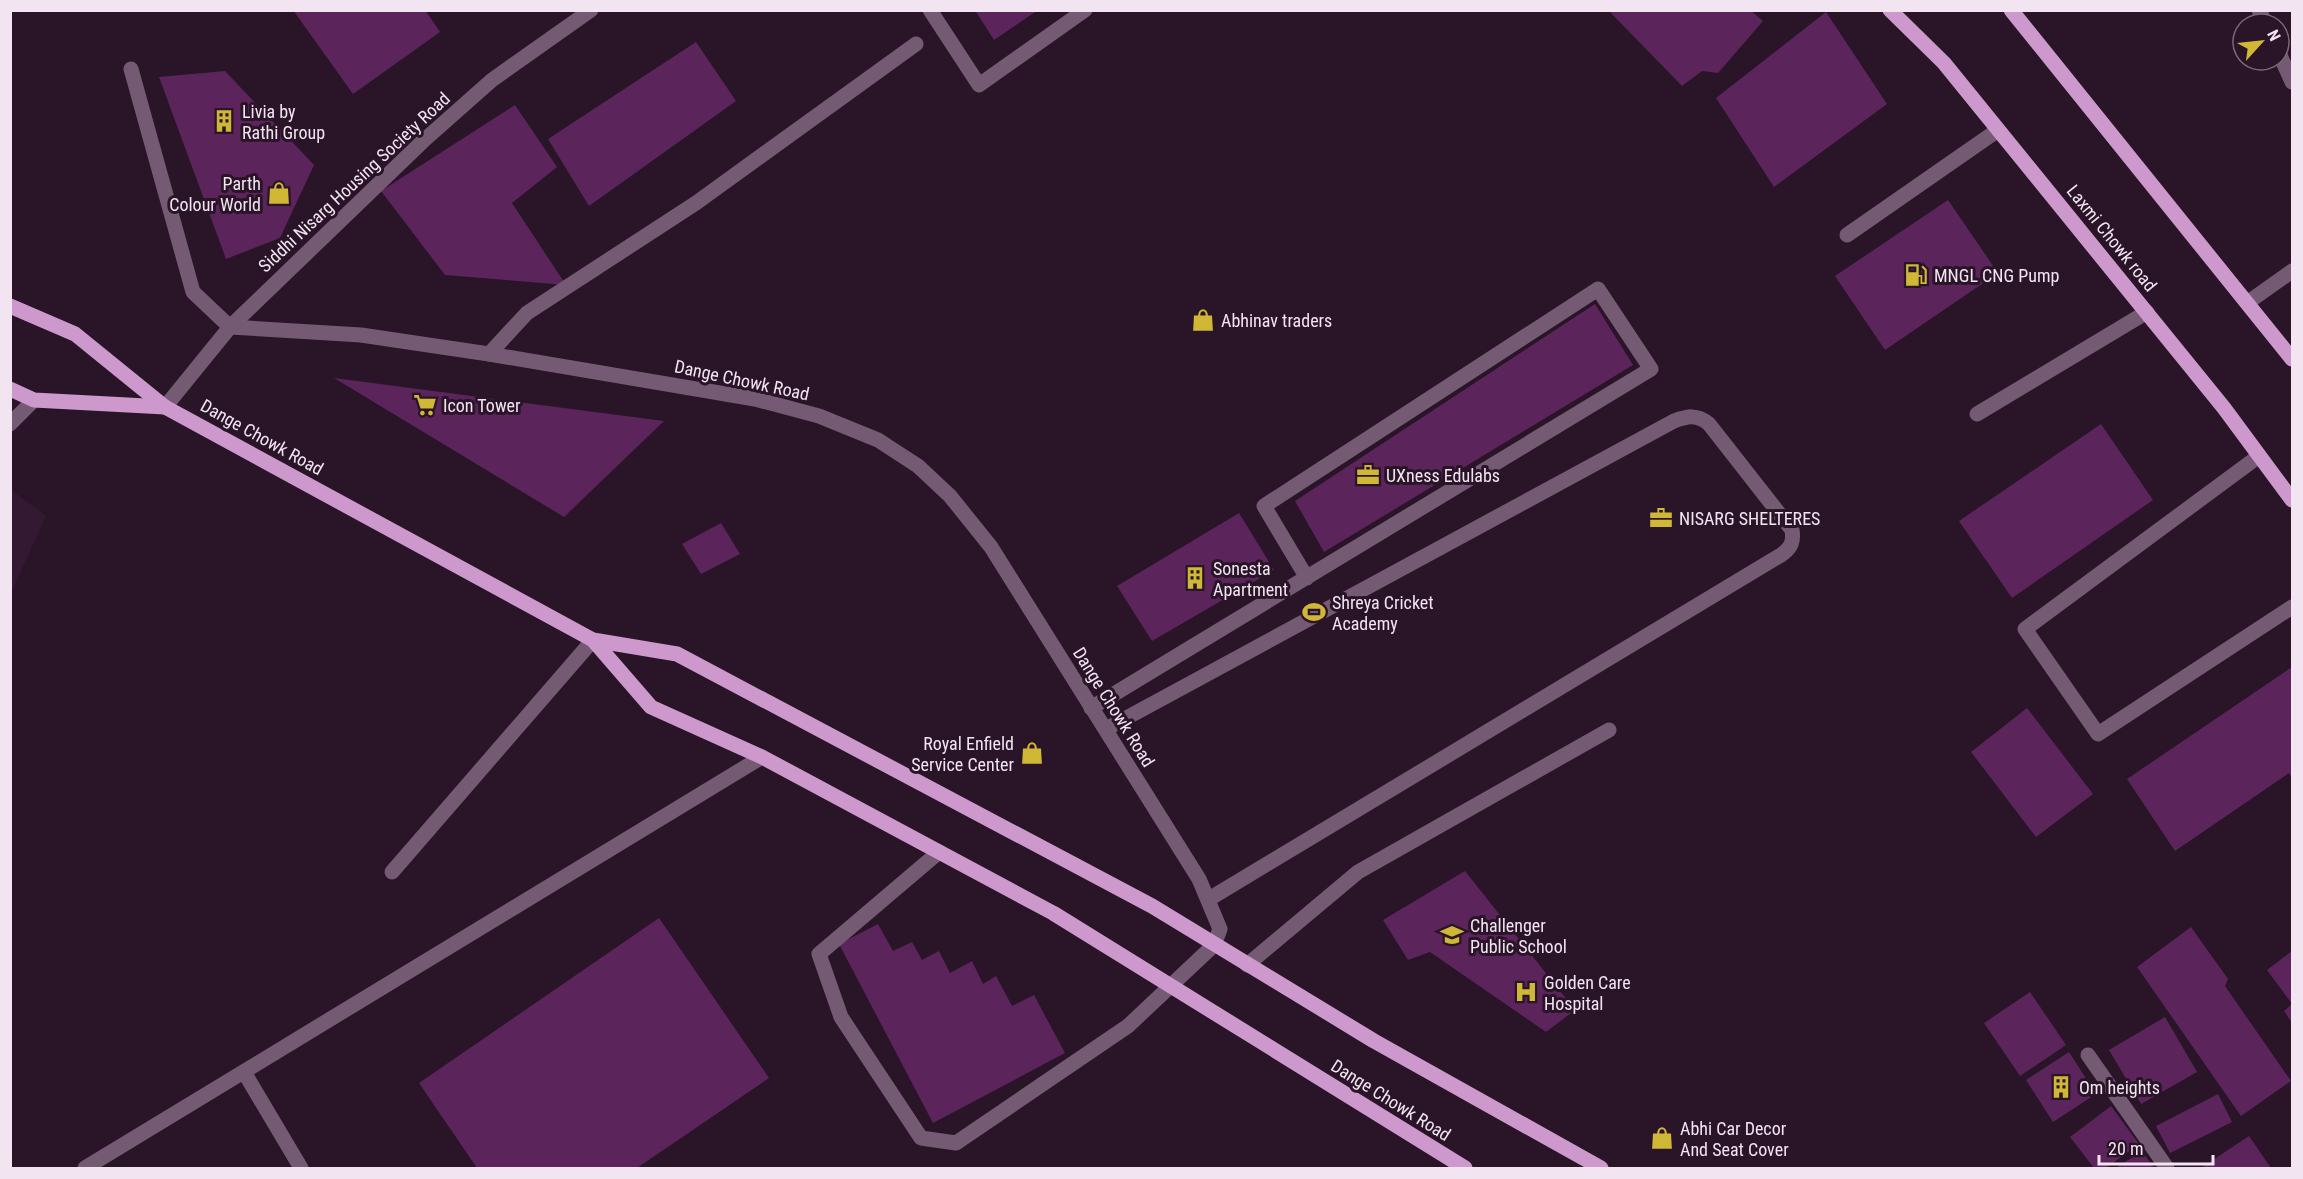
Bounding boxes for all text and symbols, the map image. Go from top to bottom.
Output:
north arrow [2231,12,2291,72]
text: N [2263,27,2285,44]
street label: Siddhi Nisarg Housing Society Road [254,88,454,276]
place label: Livia by Rathi Group [242,101,325,143]
building icon: Livia by Rathi Group [211,108,237,134]
place label: Parth Colour World [169,173,261,215]
shop icon: Parth Colour World [266,180,292,206]
street label: Laxmi Chowk road [2063,181,2161,295]
fuel station icon: MNGL CNG Pump [1903,262,1929,288]
place label: MNGL CNG Pump [1934,265,2059,286]
shop icon: Abhinav traders [1190,307,1216,333]
place label: Abhinav traders [1221,310,1332,331]
street label: Dange Chowk Road [673,355,811,405]
supermarket icon: Icon Tower [412,392,438,418]
street label: Dange Chowk Road [197,395,327,479]
place label: Icon Tower [443,395,521,416]
office icon: UXness Edulabs [1355,462,1381,488]
place label: UXness Edulabs [1386,465,1500,486]
office icon: NISARG SHELTERES [1648,505,1674,531]
place label: NISARG SHELTERES [1679,508,1820,529]
place label: Sonesta Apartment [1213,558,1288,600]
building icon: Sonesta Apartment [1182,565,1208,591]
place label: Shreya Cricket Academy [1332,592,1434,634]
sports icon: Shreya Cricket Academy [1301,599,1327,625]
street label: Dange Chowk Road [1069,643,1159,771]
place label: Royal Enfield Service Center [911,733,1015,775]
shop icon: Royal Enfield Service Center [1019,740,1045,766]
place label: Challenger Public School [1470,915,1567,957]
school or university icon: Challenger Public School [1439,922,1465,948]
place label: Golden Care Hospital [1544,972,1631,1014]
hospital icon: Golden Care Hospital [1513,979,1539,1005]
street label: Dange Chowk Road [1327,1055,1455,1145]
building icon: Om heights [2048,1074,2074,1100]
place label: Om heights [2079,1077,2160,1098]
place label: Abhi Car Decor And Seat Cover [1680,1118,1789,1160]
shop icon: Abhi Car Decor And Seat Cover [1649,1125,1675,1151]
scale bar [2099,1128,2213,1166]
text: 20 m [2108,1138,2143,1159]

